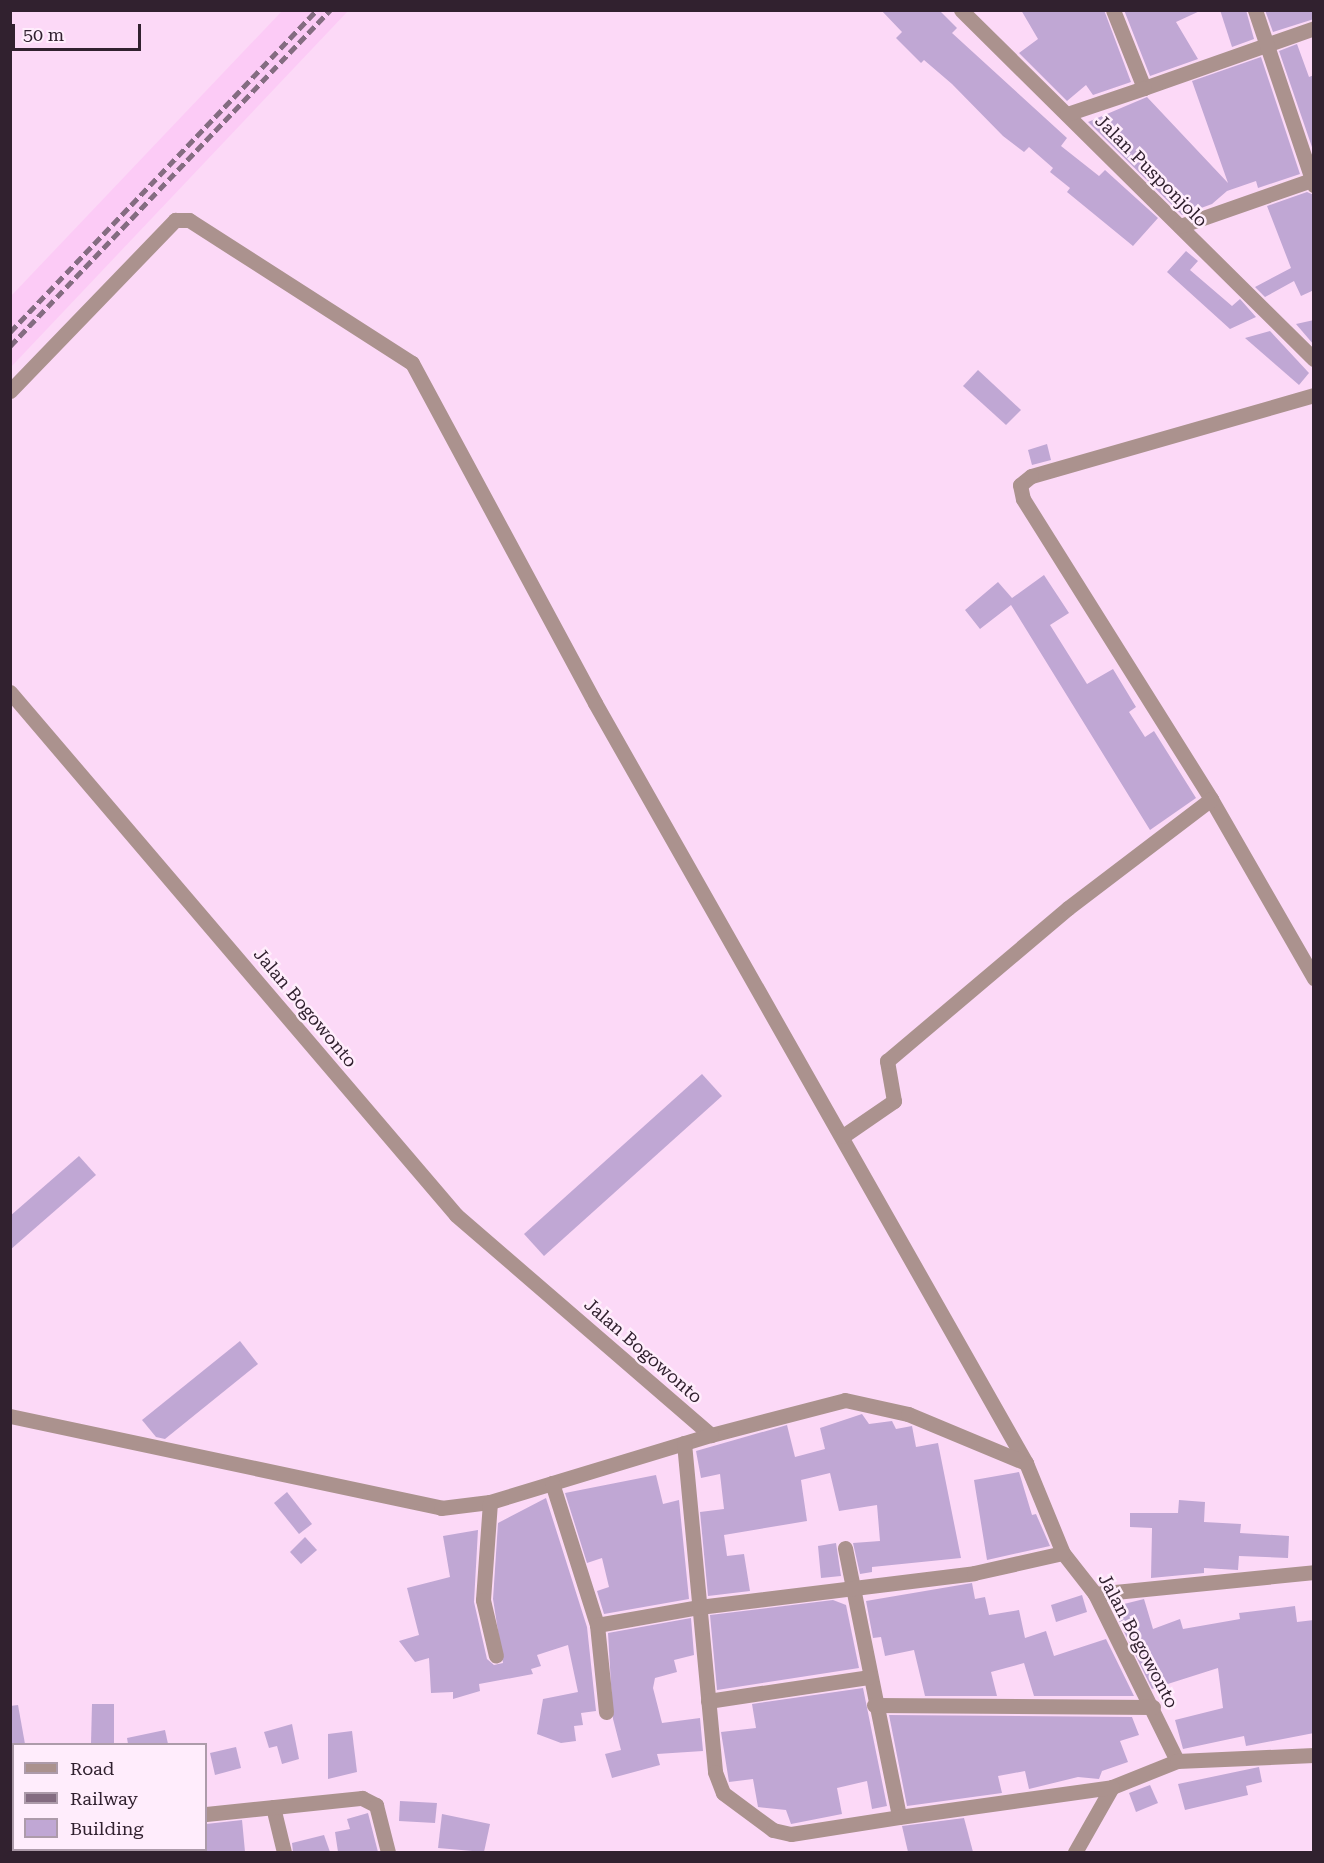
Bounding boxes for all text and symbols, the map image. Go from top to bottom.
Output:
scale bar [15,12,144,50]
text: 50 m [23,24,64,45]
street label: Jalan Pusponjolo [1090,110,1212,232]
street label: Jalan Bogowonto [249,944,361,1072]
street label: Jalan Bogowonto [580,1294,706,1408]
street label: Jalan Bogowonto [1093,1570,1183,1712]
legend [12,1743,207,1851]
text: Road [70,1758,114,1779]
text: Railway [70,1788,138,1809]
text: Building [70,1818,144,1839]

